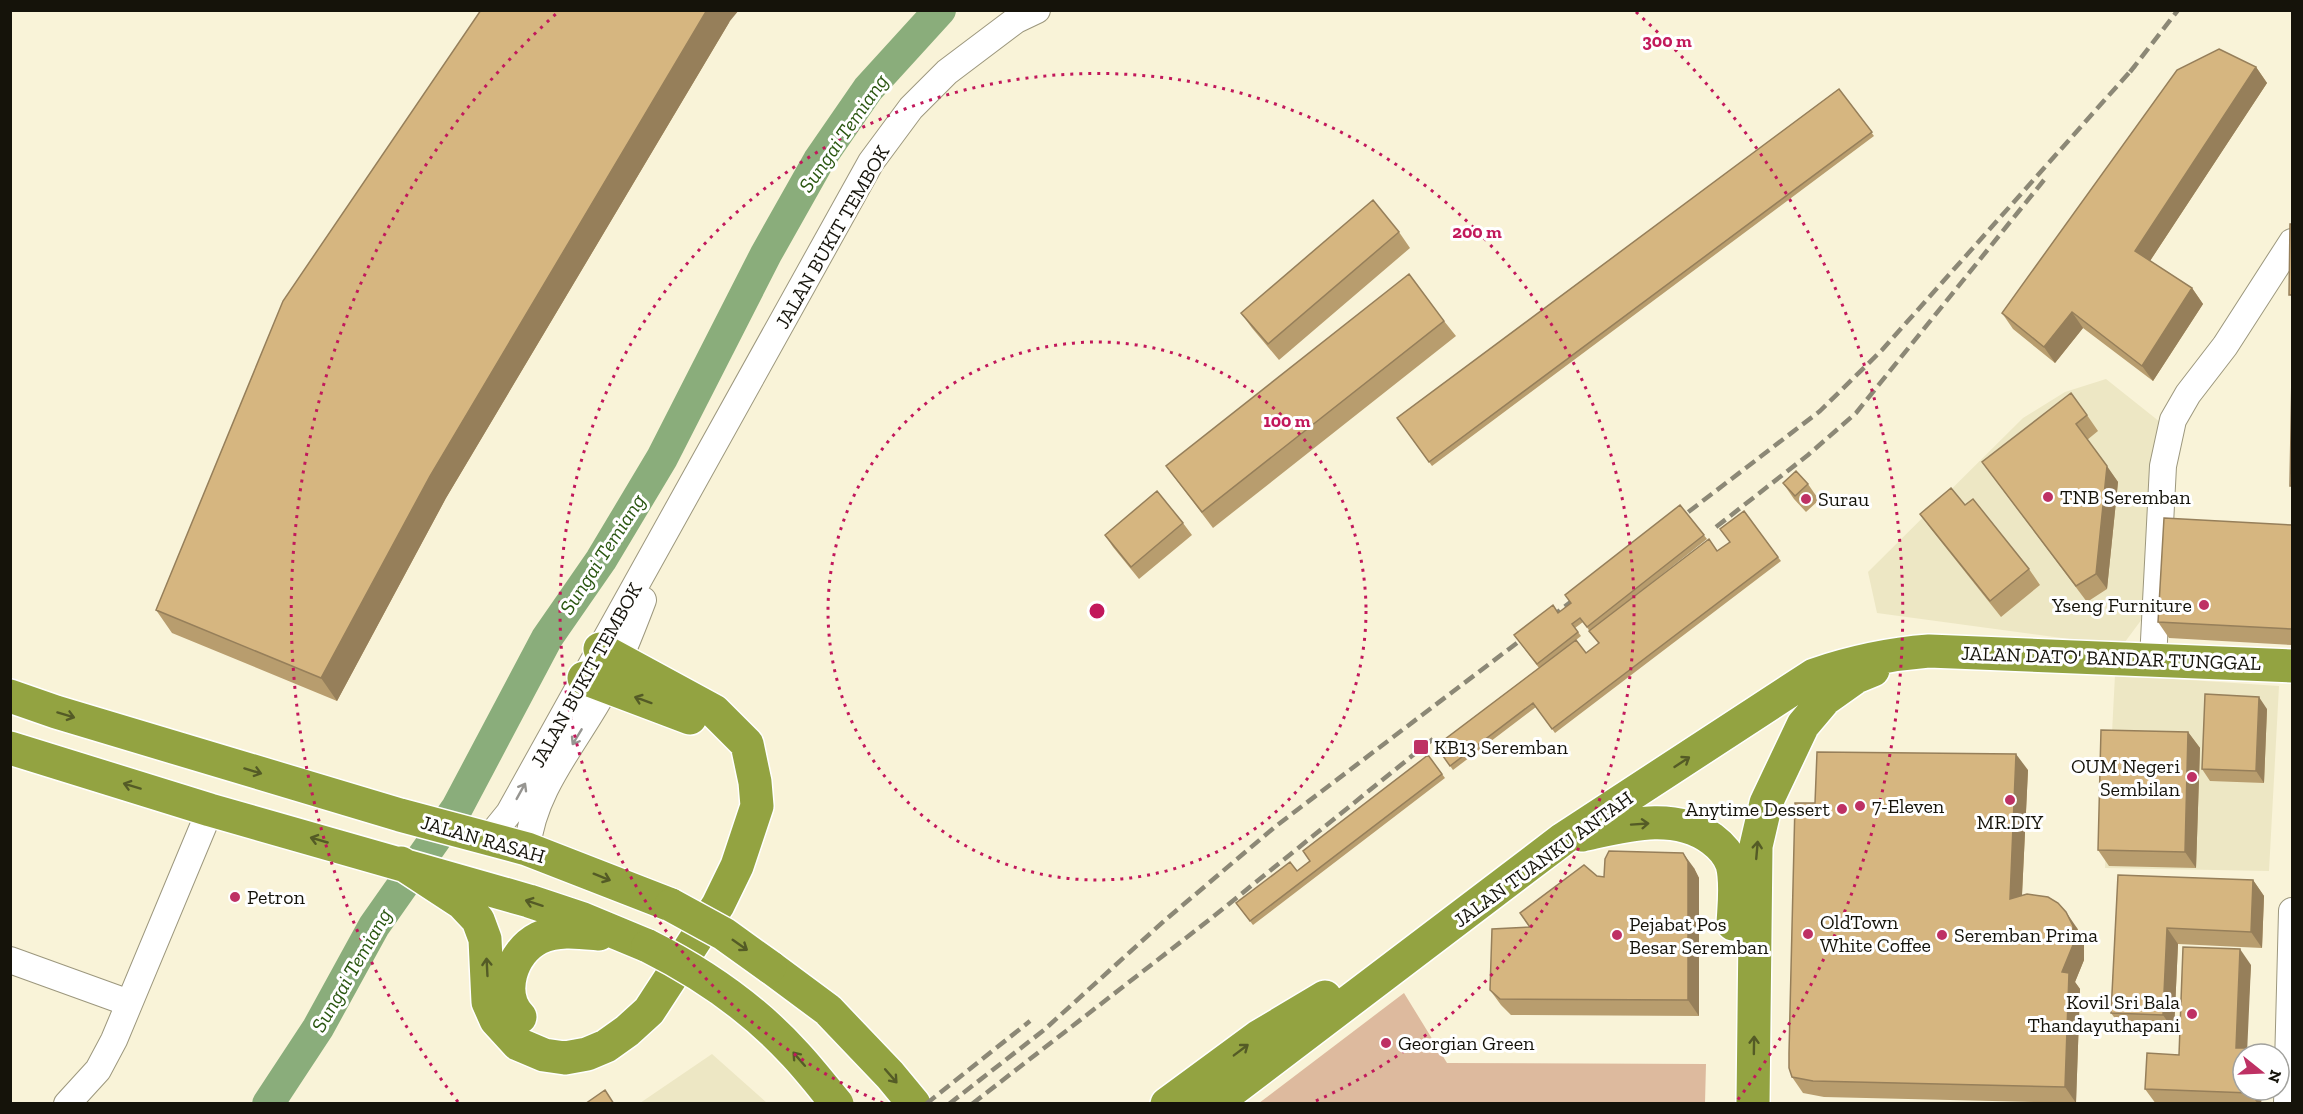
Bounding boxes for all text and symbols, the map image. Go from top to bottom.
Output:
text: 300 m [1642,30,1692,52]
water label: Sungai Temiang [793,69,893,197]
street label: JALAN BUKIT TEMBOK [770,141,894,333]
text: 200 m [1452,221,1502,243]
text: 100 m [1263,410,1311,432]
place label: TNB Seremban [2060,485,2191,509]
place label: Surau [1818,487,1869,511]
water label: Sungai Temiang [554,489,650,619]
marker: TNB Seremban [2041,490,2055,504]
marker: Surau [1799,492,1813,506]
street label: JALAN BUKIT TEMBOK [525,578,647,772]
place label: Yseng Furniture [2051,593,2192,617]
marker: Yseng Furniture [2197,598,2211,612]
centre of rings [1087,601,1107,621]
street label: JALAN DATO' BANDAR TUNGGAL [1961,641,2261,675]
one-way arrow [634,693,653,704]
one-way arrow [56,710,75,721]
one-way arrow [570,728,582,745]
place label: KB13 Seremban [1434,735,1568,759]
marker: KB13 Seremban [1412,738,1430,756]
place label: OUM Negeri Sembilan [2071,754,2181,801]
one-way arrow [1673,756,1690,768]
one-way arrow [243,766,262,777]
marker: OUM Negeri Sembilan [2185,770,2199,784]
one-way arrow [123,780,142,791]
one-way arrow [515,783,527,800]
street label: JALAN TUANKU ANTAH [1449,786,1637,932]
marker: MR.DIY [2003,793,2017,807]
place label: 7-Eleven [1872,794,1945,818]
place label: Anytime Dessert [1685,797,1831,821]
marker: 7-Eleven [1853,799,1867,813]
marker: Anytime Dessert [1835,802,1849,816]
street label: JALAN RASAH [418,810,548,868]
place label: MR.DIY [1977,810,2044,834]
one-way arrow [1630,818,1650,829]
one-way arrow [310,834,329,845]
one-way arrow [1752,841,1763,861]
one-way arrow [593,872,611,883]
place label: Petron [247,885,306,909]
marker: Petron [228,890,242,904]
one-way arrow [525,896,544,907]
water label: Sungai Temiang [306,904,397,1036]
place label: OldTown White Coffee [1820,910,1931,957]
place label: Pejabat Pos Besar Seremban [1629,912,1769,959]
place label: Seremban Prima [1954,923,2098,947]
marker: OldTown White Coffee [1801,927,1815,941]
marker: Pejabat Pos Besar Seremban [1610,928,1624,942]
marker: Seremban Prima [1935,928,1949,942]
one-way arrow [731,939,747,951]
one-way arrow [481,958,492,978]
place label: Kovil Sri Bala Thandayuthapani [2028,990,2180,1037]
marker: Kovil Sri Bala Thandayuthapani [2185,1007,2199,1021]
place label: Georgian Green [1398,1031,1535,1055]
marker: Georgian Green [1379,1036,1393,1050]
one-way arrow [1748,1036,1760,1056]
north arrow [2231,1042,2291,1102]
one-way arrow [1232,1044,1248,1056]
one-way arrow [792,1052,806,1067]
one-way arrow [884,1068,898,1083]
text: N [2264,1068,2286,1085]

